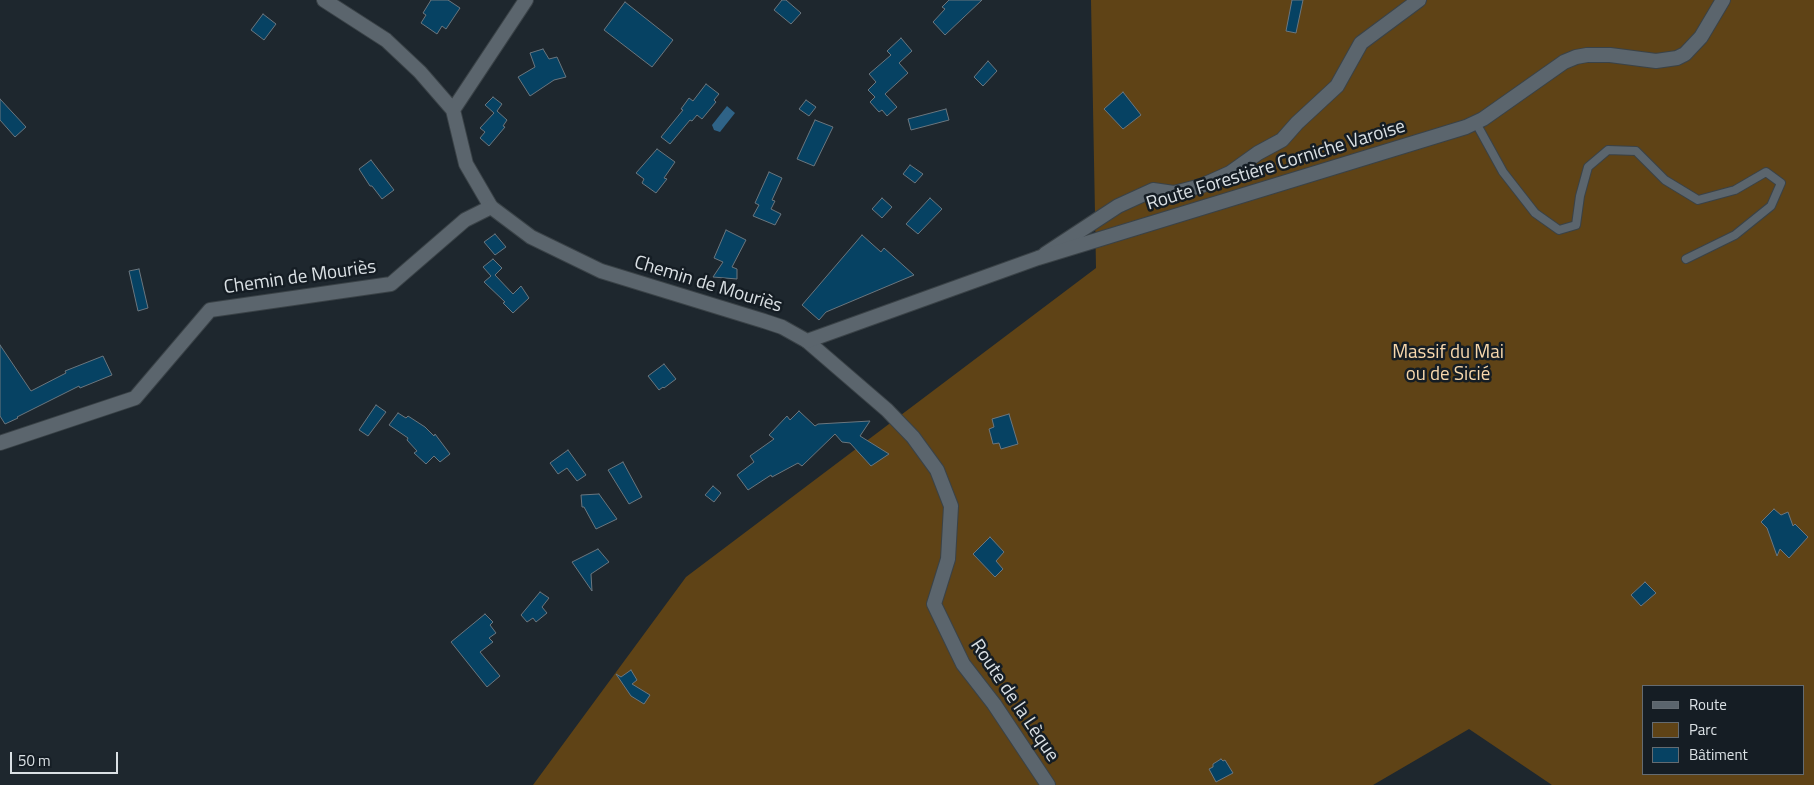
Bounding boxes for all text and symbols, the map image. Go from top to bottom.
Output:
street label: Route Forestière Corniche Varoise [1144,116,1408,216]
street label: Chemin de Mouriès [631,252,785,318]
street label: Chemin de Mouriès [222,256,378,300]
park label: Massif du Mai ou de Sicié [1392,342,1504,386]
street label: Route de la Lèque [965,636,1063,766]
legend [1642,685,1804,775]
text: Route [1689,693,1727,716]
text: Parc [1689,718,1717,741]
scale bar [12,742,120,774]
text: Bâtiment [1689,743,1748,766]
text: 50 m [18,749,51,772]

